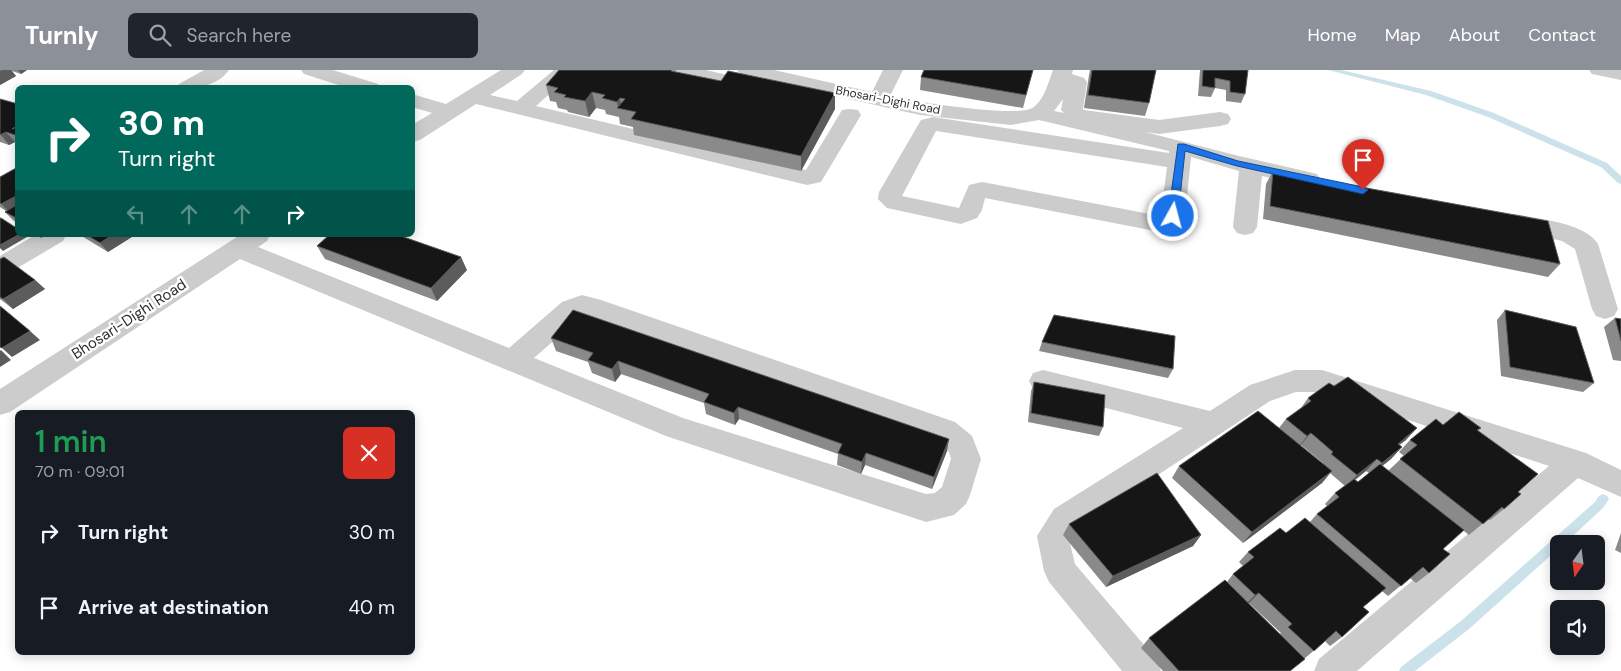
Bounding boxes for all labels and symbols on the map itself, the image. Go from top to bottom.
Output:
street label: Bhosari-Dighi Road [834,82,942,118]
pin [1342,139,1384,190]
position arrow [1146,189,1198,241]
street label: Bhosari-Dighi Road [68,274,190,364]
north arrow [1550,535,1605,590]

